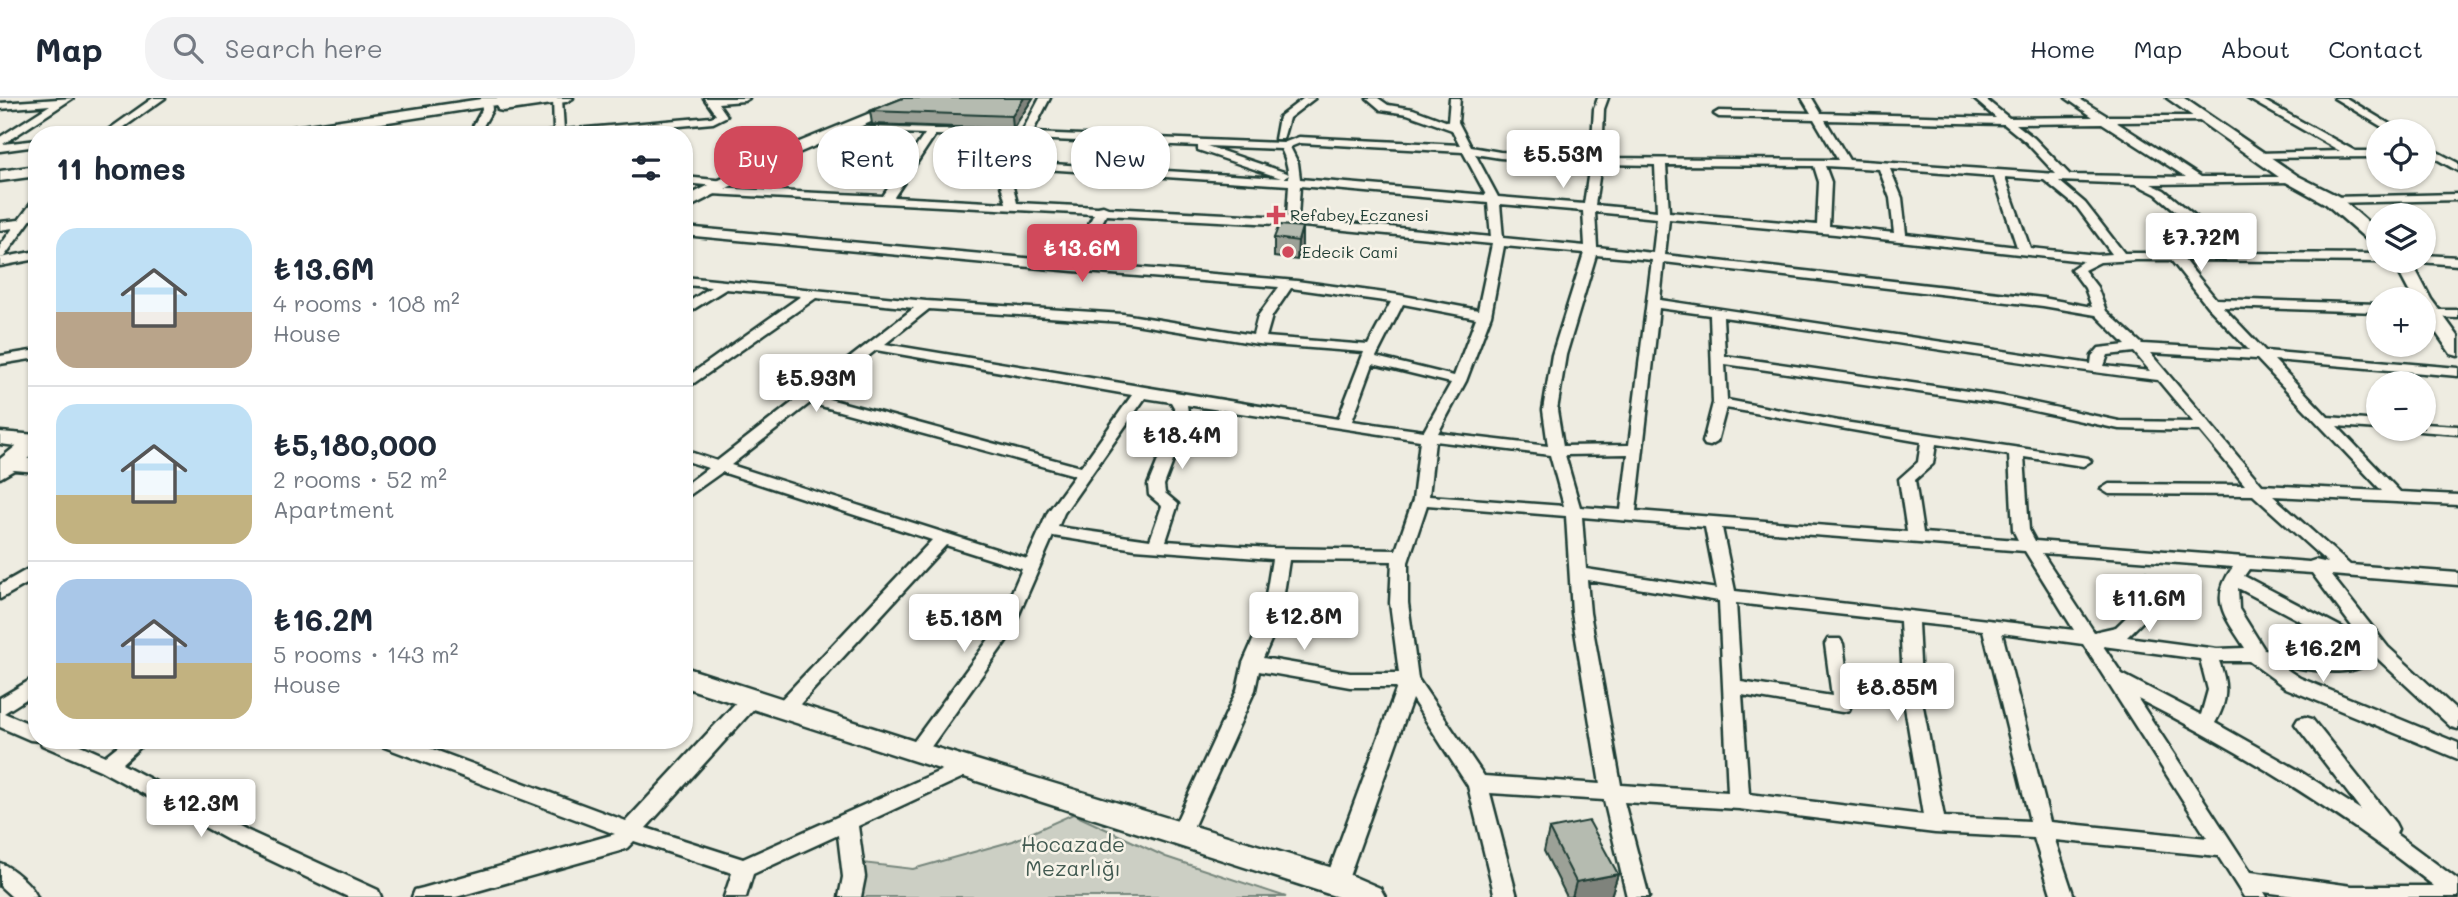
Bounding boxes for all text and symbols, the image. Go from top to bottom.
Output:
search box [145,17,635,80]
text: Map [35,27,103,70]
icon: search [169,29,207,67]
text: Search here [225,31,383,65]
text: Home [2030,33,2095,64]
text: Map [2133,33,2182,64]
text: About [2220,33,2290,64]
text: Contact [2328,33,2423,64]
map controls [2366,119,2436,441]
button: locate [2366,119,2436,189]
chip: Buy [714,126,803,189]
chip: Rent [817,126,919,189]
chip: Filters [933,126,1057,189]
chip: New [1071,126,1170,189]
pin: ₺5.53M [1506,130,1620,190]
text: ₺5.53M [1523,138,1603,168]
text: 11 homes [56,148,186,188]
icon: filters [627,149,665,187]
button: layers [2366,203,2436,273]
place label: Refabey Eczanesi [1290,204,1429,225]
marker: Refabey Eczanesi [1268,207,1284,223]
pin: ₺7.72M [2144,214,2258,273]
text: ₺7.72M [2162,221,2240,251]
pin: ₺13.6M [1025,225,1139,284]
text: ₺13.6M [1043,232,1121,262]
place label: Edecik Cami [1302,241,1398,262]
marker: Edecik Cami [1280,244,1296,260]
text: ₺13.6M [273,248,375,288]
icon: home [112,256,196,340]
button: + [2366,287,2436,357]
text: 4 rooms · 108 m² [273,288,460,318]
text: House [273,318,341,348]
pin: ₺5.93M [759,354,873,414]
text: ₺5.93M [775,362,857,392]
button: − [2366,371,2436,441]
pin: ₺18.4M [1125,412,1239,471]
text: ₺18.4M [1142,419,1222,449]
text: ₺5,180,000 [273,424,437,464]
icon: home [112,432,196,516]
text: 2 rooms · 52 m² [273,464,447,494]
text: Apartment [273,494,395,524]
pin: ₺11.6M [2092,574,2206,634]
text: ₺11.6M [2112,582,2186,612]
pin: ₺12.8M [1247,592,1361,652]
pin: ₺5.18M [907,594,1021,654]
text: ₺16.2M [273,599,373,639]
text: ₺12.8M [1265,600,1343,630]
text: ₺5.18M [925,602,1003,632]
icon: home [112,607,196,691]
pin: ₺16.2M [2266,624,2380,684]
text: ₺16.2M [2284,632,2362,662]
text: 5 rooms · 143 m² [273,639,459,669]
pin: ₺8.85M [1840,664,1954,723]
text: House [273,669,341,699]
text: ₺8.85M [1856,671,1938,701]
pin: ₺12.3M [144,780,258,839]
text: ₺12.3M [163,787,239,817]
park label: Hocazade Mezarlığı [1021,830,1125,881]

